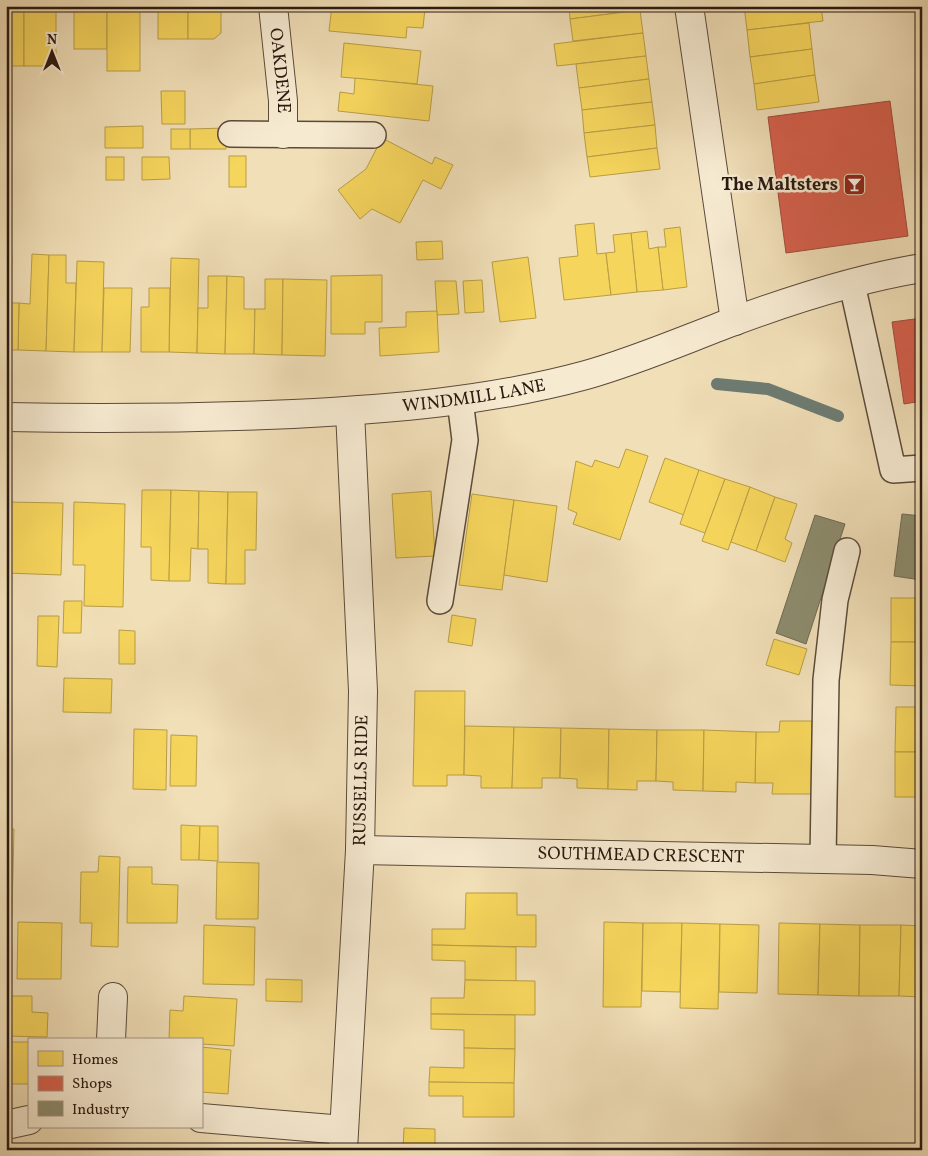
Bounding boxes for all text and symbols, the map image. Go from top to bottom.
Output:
street label: OAKDENE [263,27,296,114]
north arrow [28,28,78,78]
text: N [47,31,57,50]
place label: The Maltsters [721,173,838,198]
bar icon: The Maltsters [842,173,866,197]
street label: WINDMILL LANE [401,373,548,419]
street label: RUSSELLS RIDE [348,714,375,846]
street label: SOUTHMEAD CRESCENT [537,841,745,870]
legend [28,1038,202,1128]
text: Homes [72,1050,118,1071]
text: Shops [72,1074,112,1095]
text: Industry [72,1100,129,1121]

